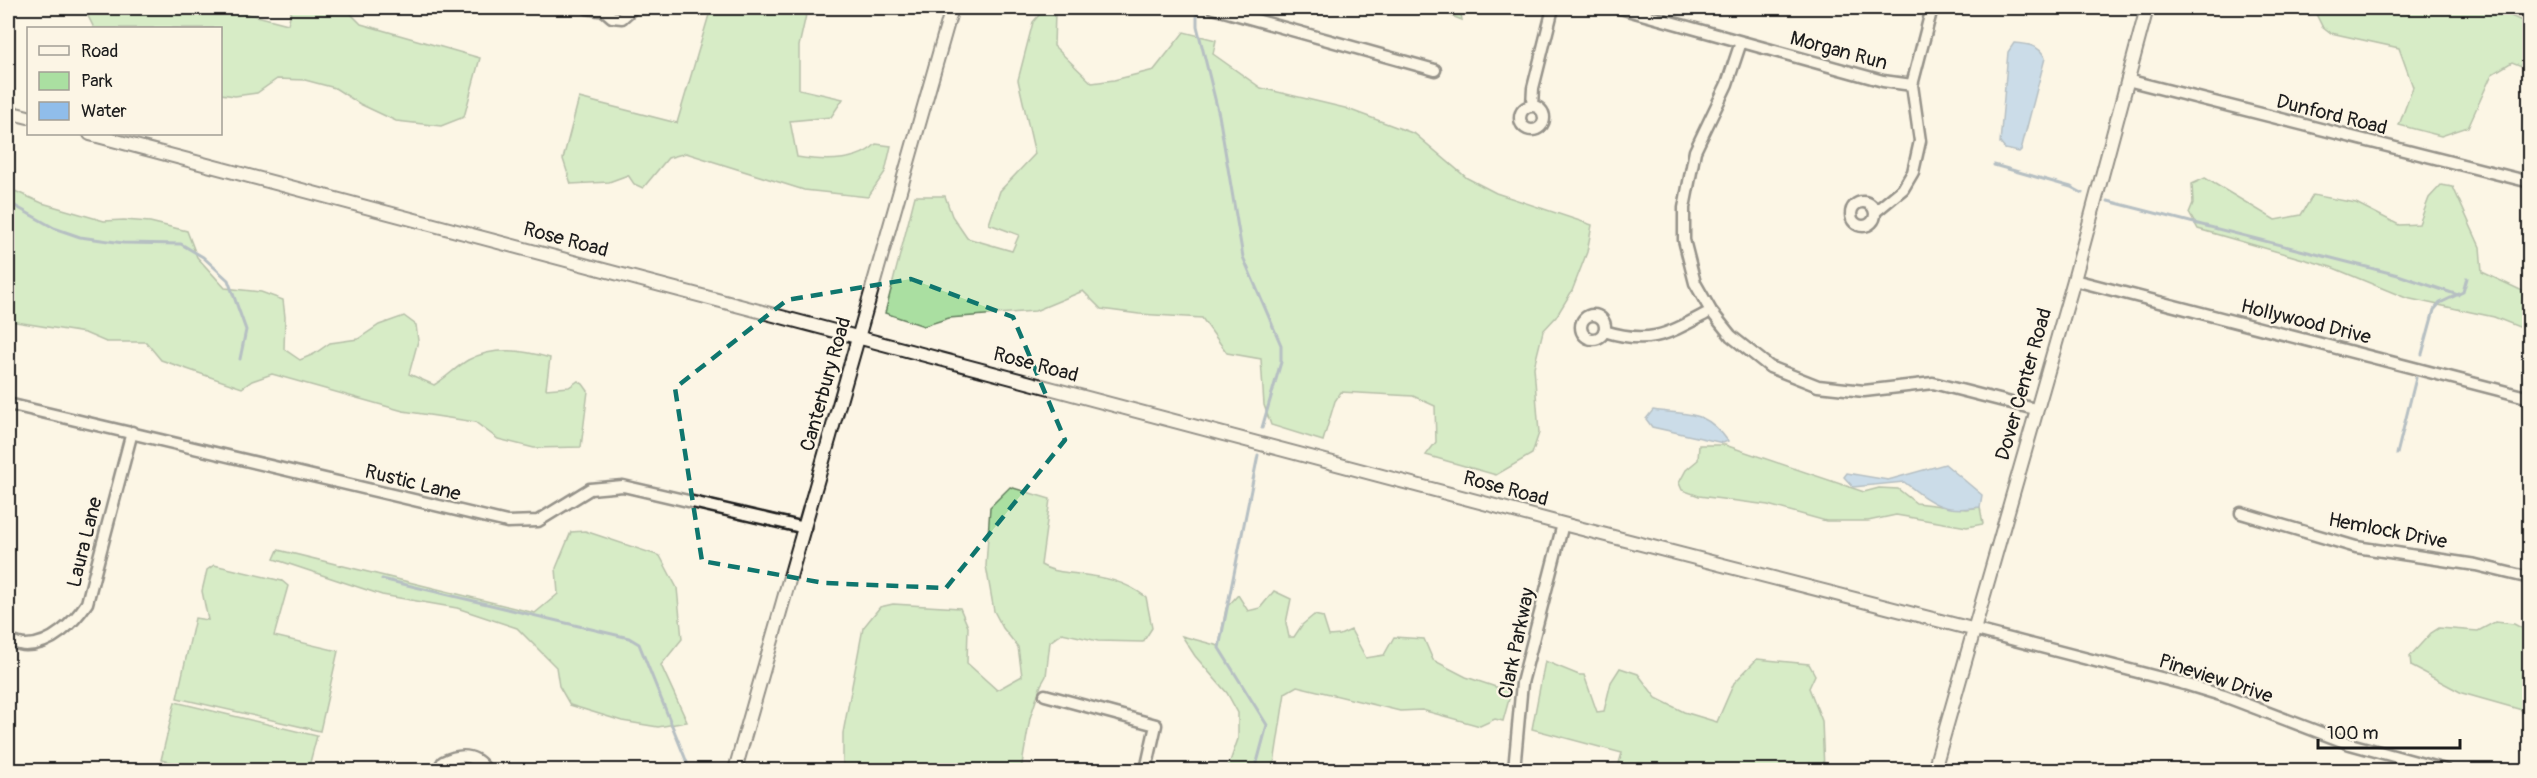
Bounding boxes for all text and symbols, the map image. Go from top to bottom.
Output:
street label: Morgan Run [1787,26,1890,75]
legend [27,27,222,135]
text: Road [81,40,118,63]
text: Park [81,70,113,93]
street label: Dunford Road [2274,89,2390,140]
text: Water [81,100,127,123]
street label: Rose Road [521,216,611,263]
street label: Hollywood Drive [2238,293,2374,350]
street label: Dover Center Road [1990,305,2057,463]
street label: Canterbury Road [794,314,857,454]
street label: Rose Road [991,341,1081,388]
street label: Rustic Lane [362,459,464,506]
street label: Rose Road [1461,465,1551,512]
street label: Laura Lane [61,494,108,590]
street label: Hemlock Drive [2326,507,2449,554]
street label: Clark Parkway [1493,585,1541,701]
street label: Pineview Drive [2156,648,2276,709]
scale bar [2318,712,2460,750]
text: 100 m [2327,722,2379,745]

